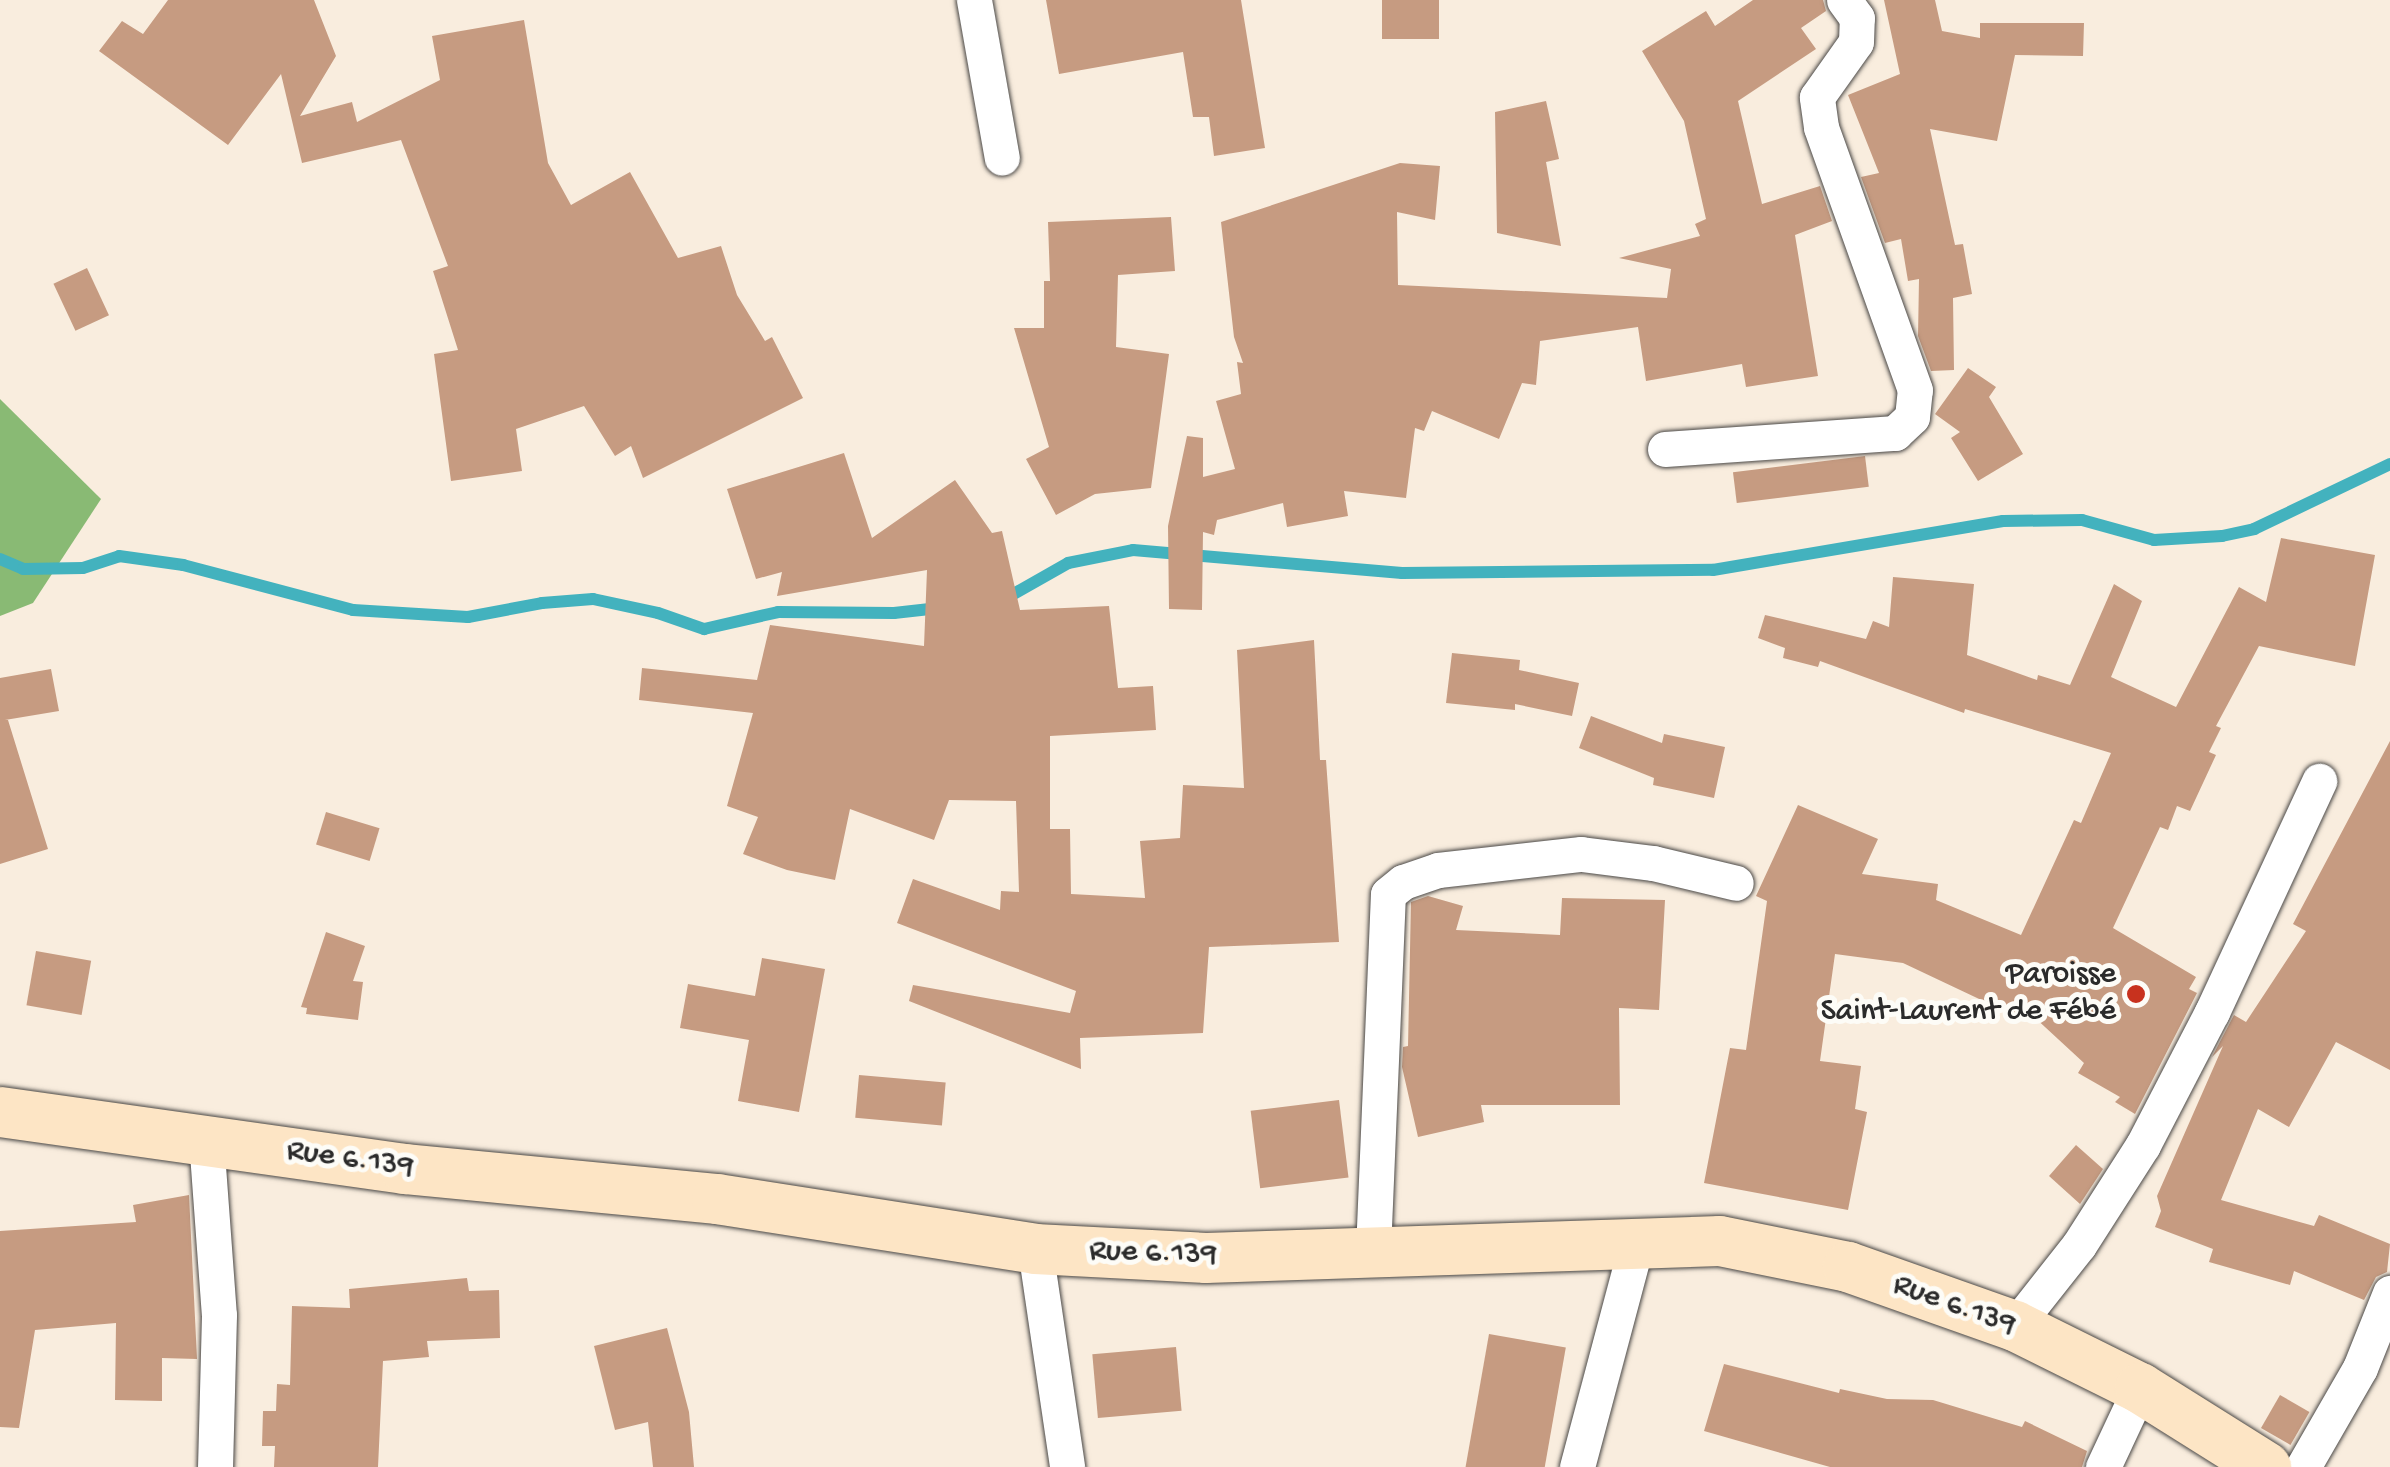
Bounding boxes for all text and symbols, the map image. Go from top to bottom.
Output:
place label: Paroisse Saint-Laurent de Fébé [1821,957,2116,1032]
marker: Paroisse Saint-Laurent de Fébé [2125,983,2147,1005]
street label: Rue 6.139 [284,1132,416,1188]
street label: Rue 6.139 [1089,1233,1217,1275]
street label: Rue 6.139 [1887,1266,2021,1346]

